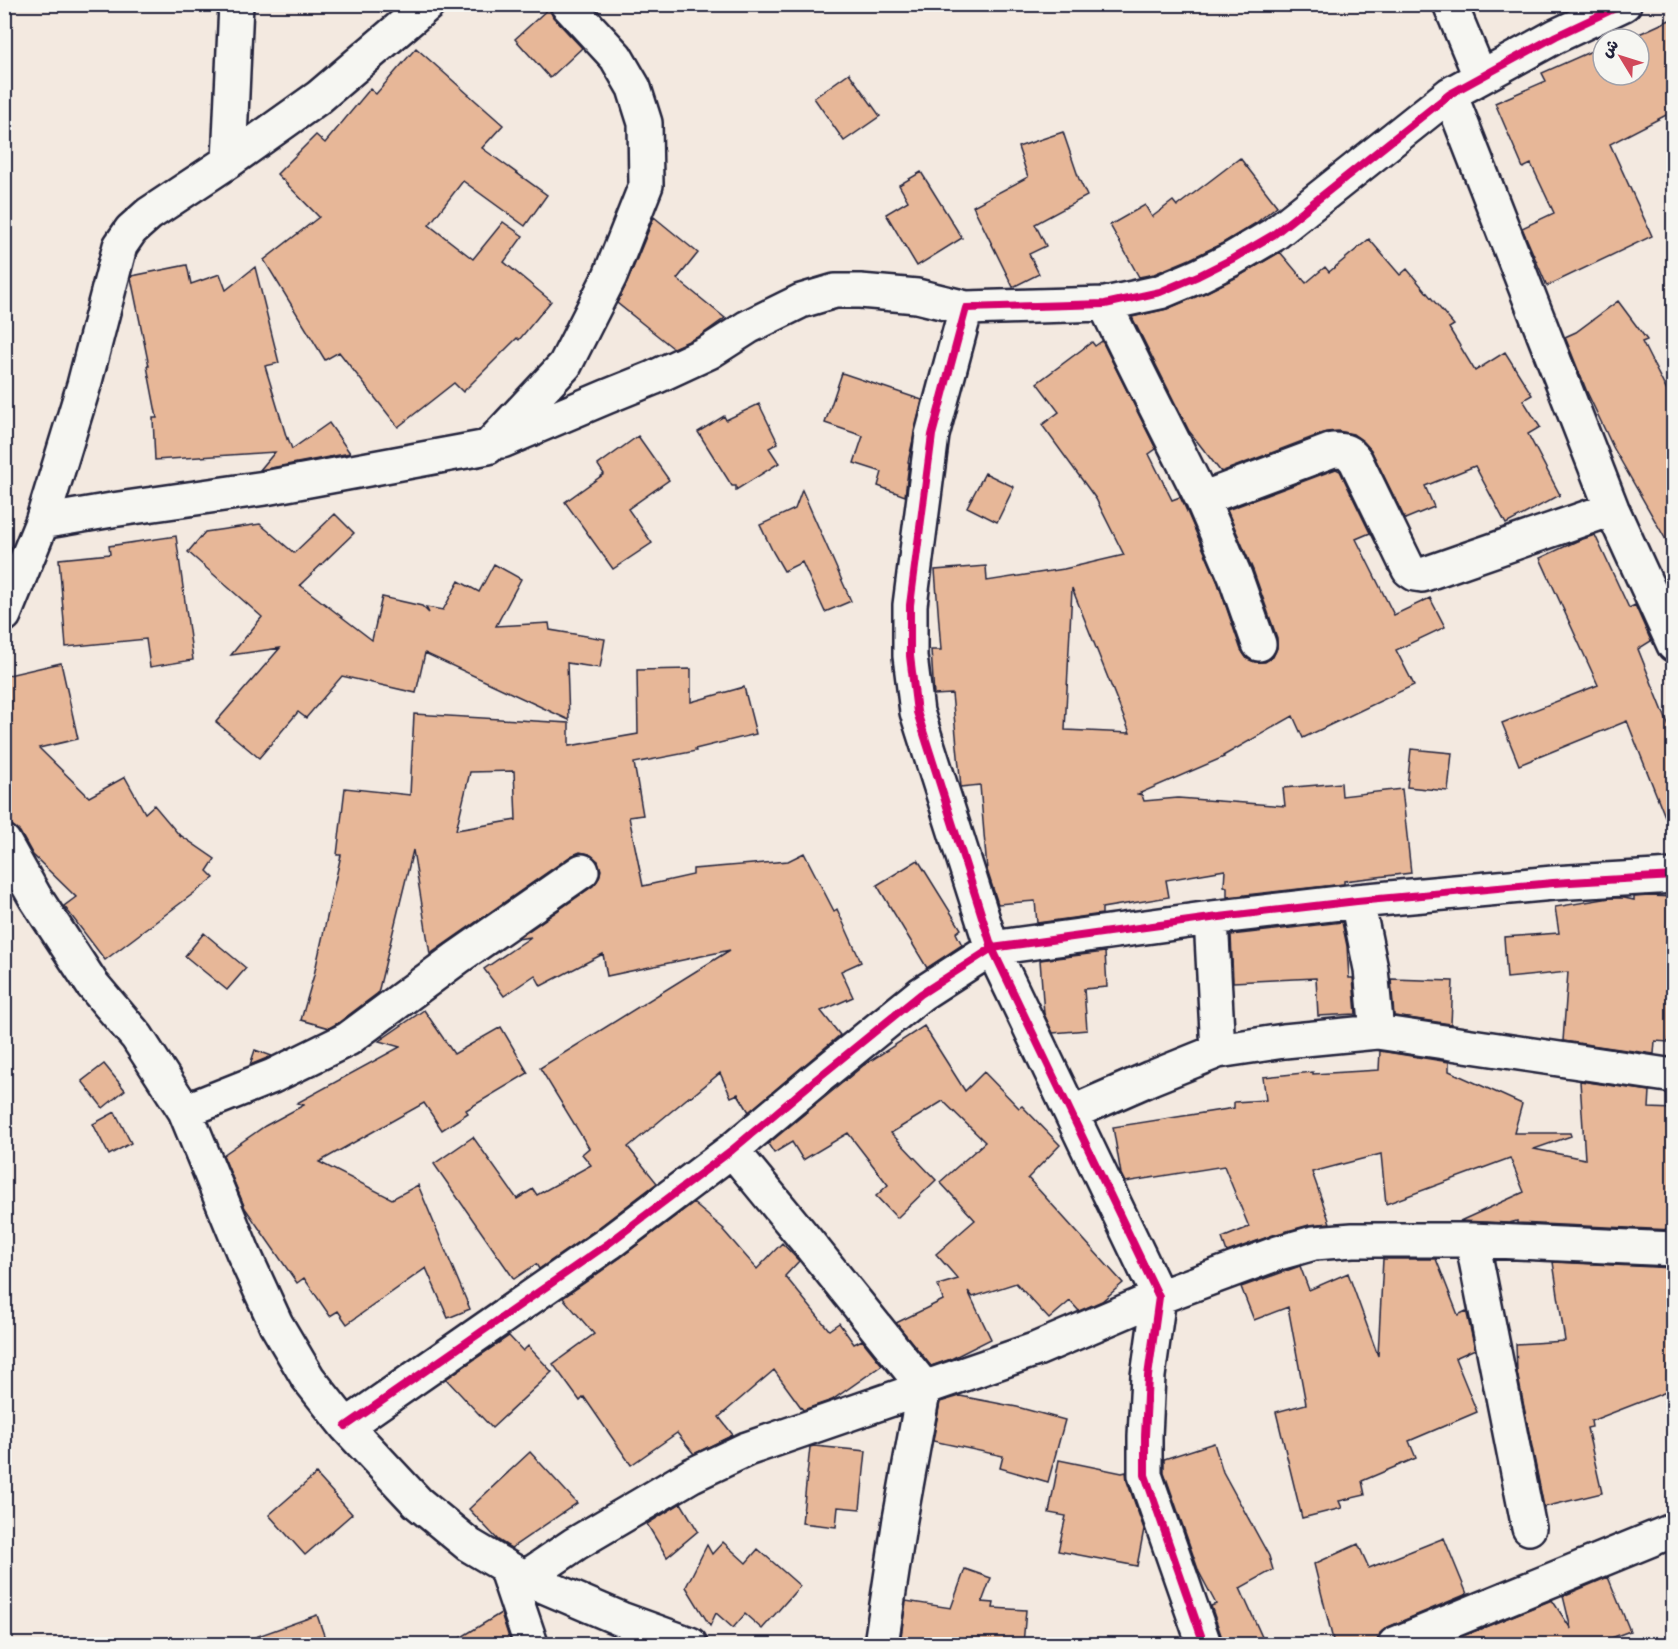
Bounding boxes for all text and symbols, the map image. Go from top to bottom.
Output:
north arrow [1591,27,1651,87]
text: ش [1597,35,1623,61]

